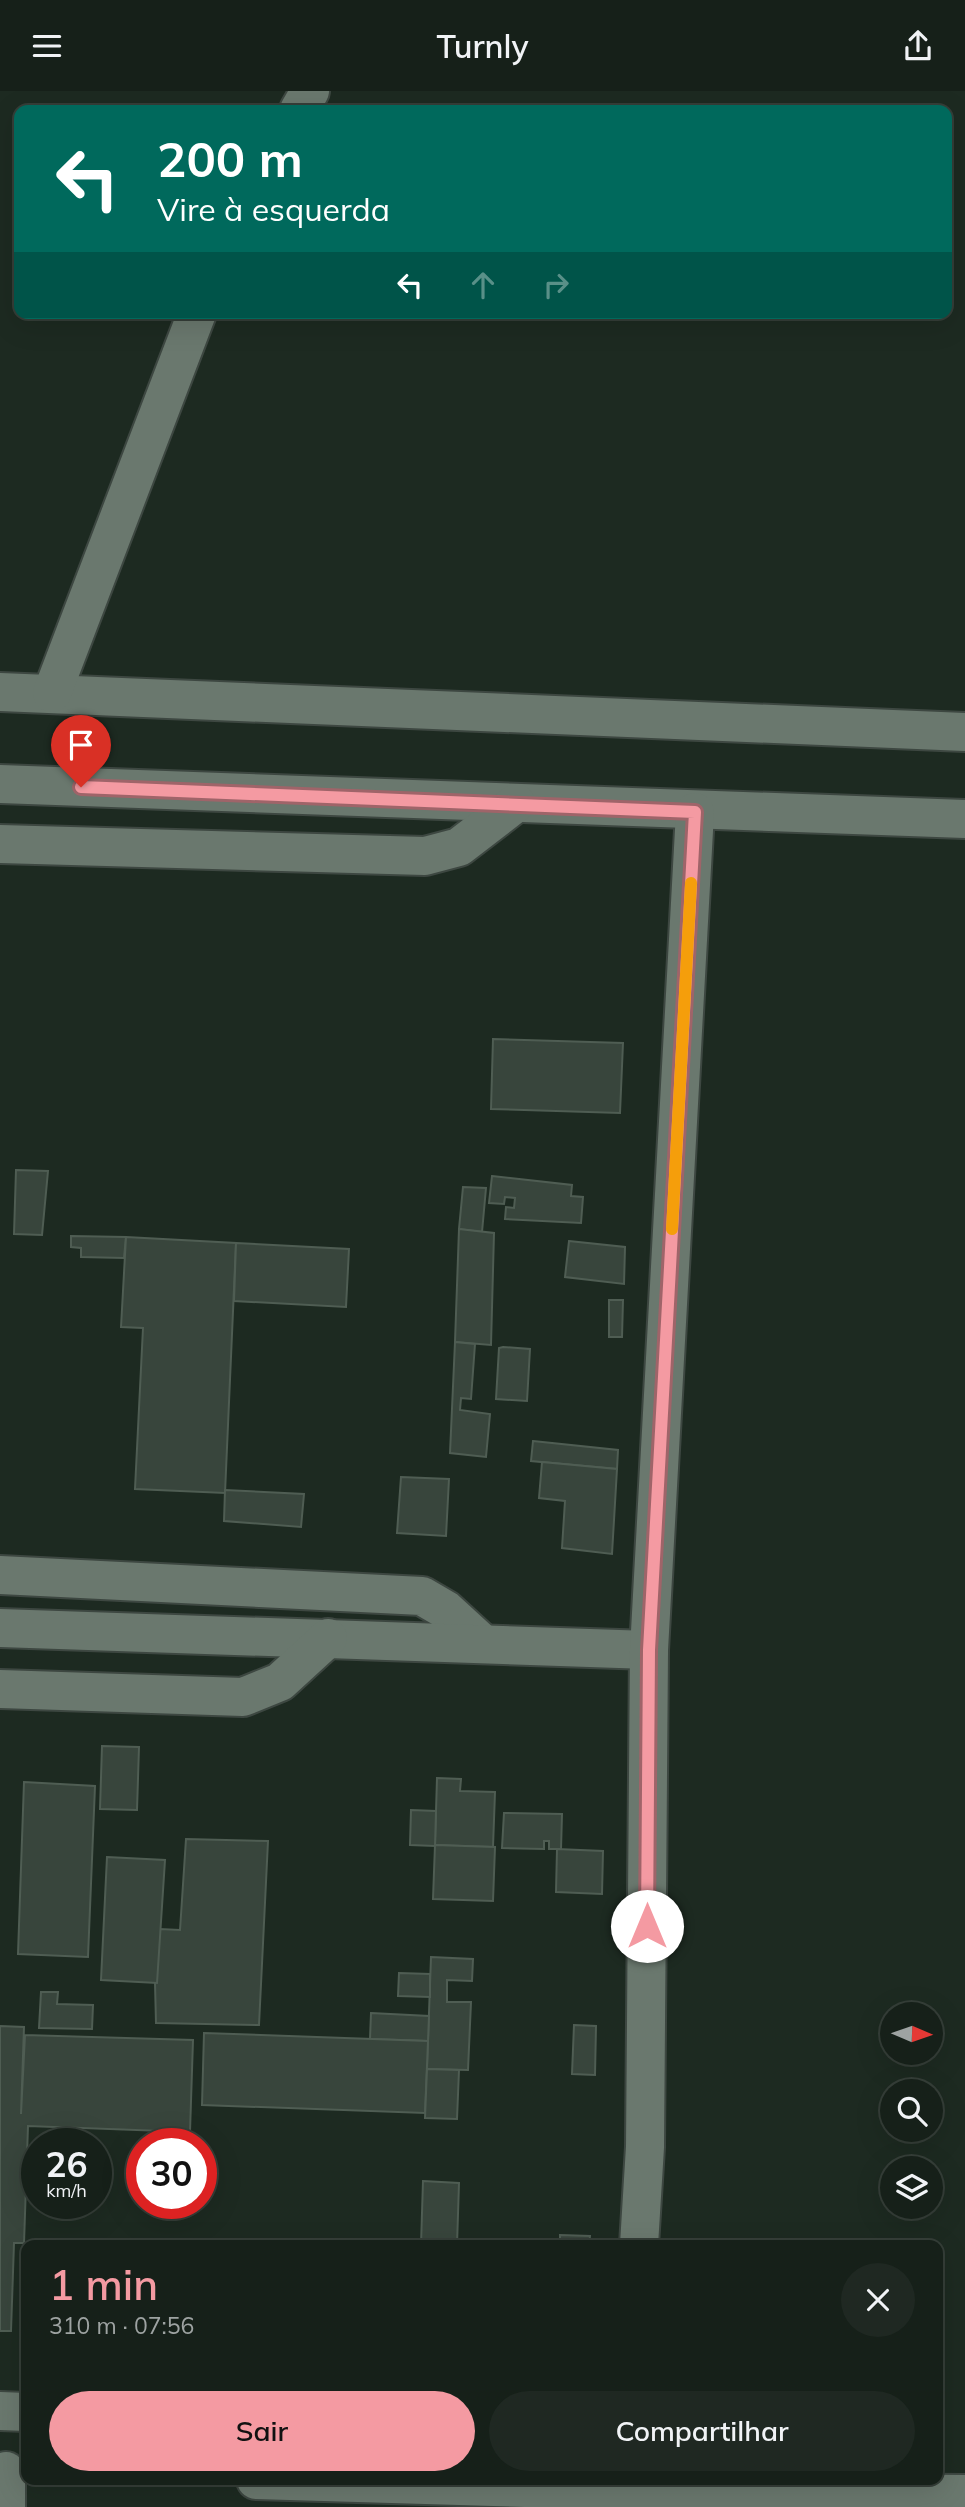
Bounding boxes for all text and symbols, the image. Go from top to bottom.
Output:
text: Turnly [436,26,529,66]
icon: menu [28,27,66,65]
icon: share [899,27,937,65]
text: 200 m [157,128,303,189]
icon: left [42,133,133,224]
text: Vire à esquerda [157,189,390,229]
icon: left [391,266,429,304]
icon: ahead [464,266,502,304]
icon: right [537,266,575,304]
pin [51,715,111,787]
icon: arrive [62,726,100,764]
position arrow [610,1889,684,1963]
north arrow [880,2002,943,2065]
map controls [880,2002,943,2219]
button: search [880,2079,943,2142]
speed limit sign: 30 [126,2128,217,2219]
text: 26 [45,2142,88,2186]
button: layers [880,2156,943,2219]
text: km/h [46,2179,87,2202]
text: 1 min [49,2258,158,2311]
button: close [841,2263,915,2337]
text: 310 m · 07:56 [49,2311,194,2340]
button: Sair [49,2391,475,2471]
button: Compartilhar [489,2391,915,2471]

